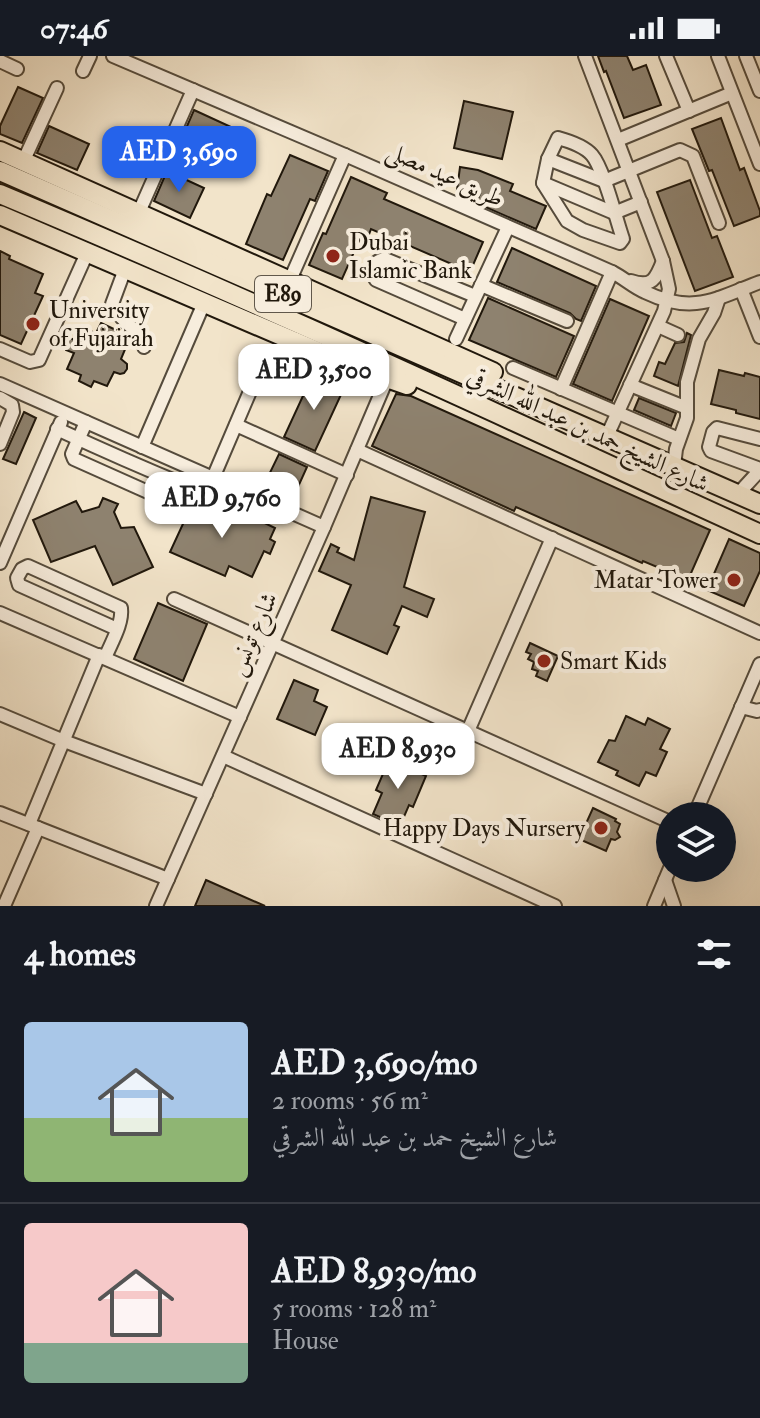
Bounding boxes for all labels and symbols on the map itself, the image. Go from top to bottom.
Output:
pin: AED 3,690 [87,126,271,194]
street label: طريق عيد مصلى [381,135,509,216]
place label: Dubai Islamic Bank [349,227,472,286]
marker: Dubai Islamic Bank [324,247,342,265]
road number: E89 [255,276,311,312]
place label: University of Fujairah [49,295,154,354]
marker: University of Fujairah [24,315,42,333]
pin: AED 3,500 [222,344,406,412]
street label: شارع الشيخ حمد بن عبد الله الشرقي [460,357,716,504]
pin: AED 9,760 [130,472,314,540]
place label: Matar Tower [594,565,718,596]
marker: Matar Tower [725,571,743,589]
street label: شارع تونس [221,588,289,682]
place label: Smart Kids [560,646,667,677]
marker: Smart Kids [535,652,553,670]
pin: AED 8,930 [306,723,490,791]
place label: Happy Days Nursery [383,813,585,844]
marker: Happy Days Nursery [592,819,610,837]

